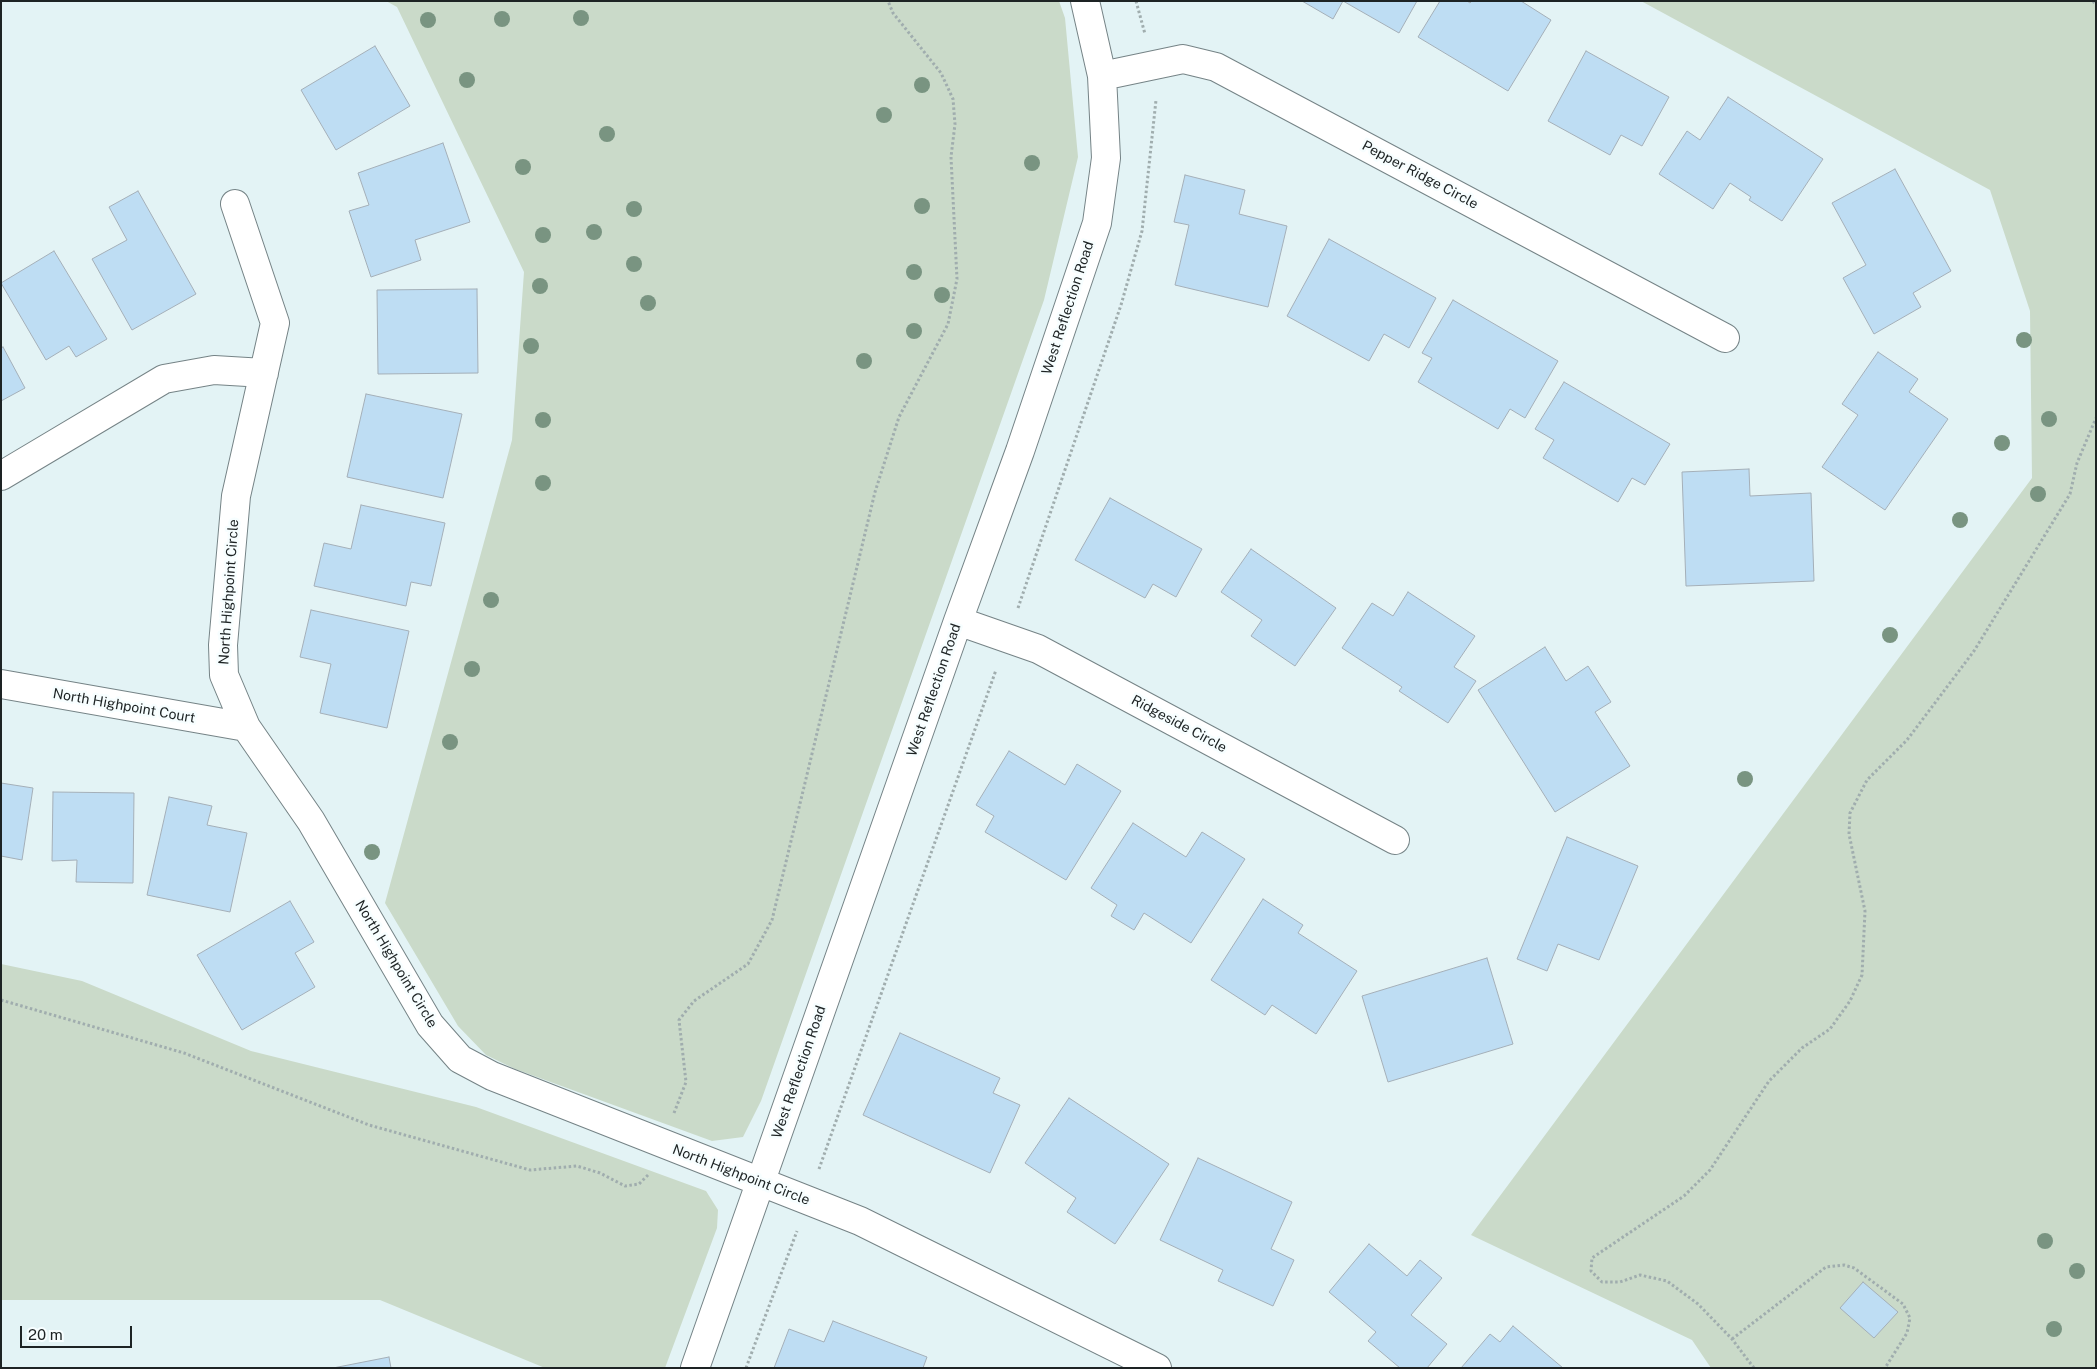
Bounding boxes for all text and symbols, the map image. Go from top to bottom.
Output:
street label: Pepper Ridge Circle [1359,137,1481,213]
street label: West Reflection Road [1038,239,1098,377]
street label: North Highpoint Circle [216,519,242,665]
street label: West Reflection Road [903,621,965,759]
street label: North Highpoint Court [51,685,197,727]
street label: Ridgeside Circle [1128,692,1230,756]
street label: North Highpoint Circle [351,897,441,1031]
street label: West Reflection Road [768,1003,830,1141]
street label: North Highpoint Circle [670,1141,812,1209]
scale bar [22,1316,135,1348]
text: 20 m [28,1326,63,1343]

